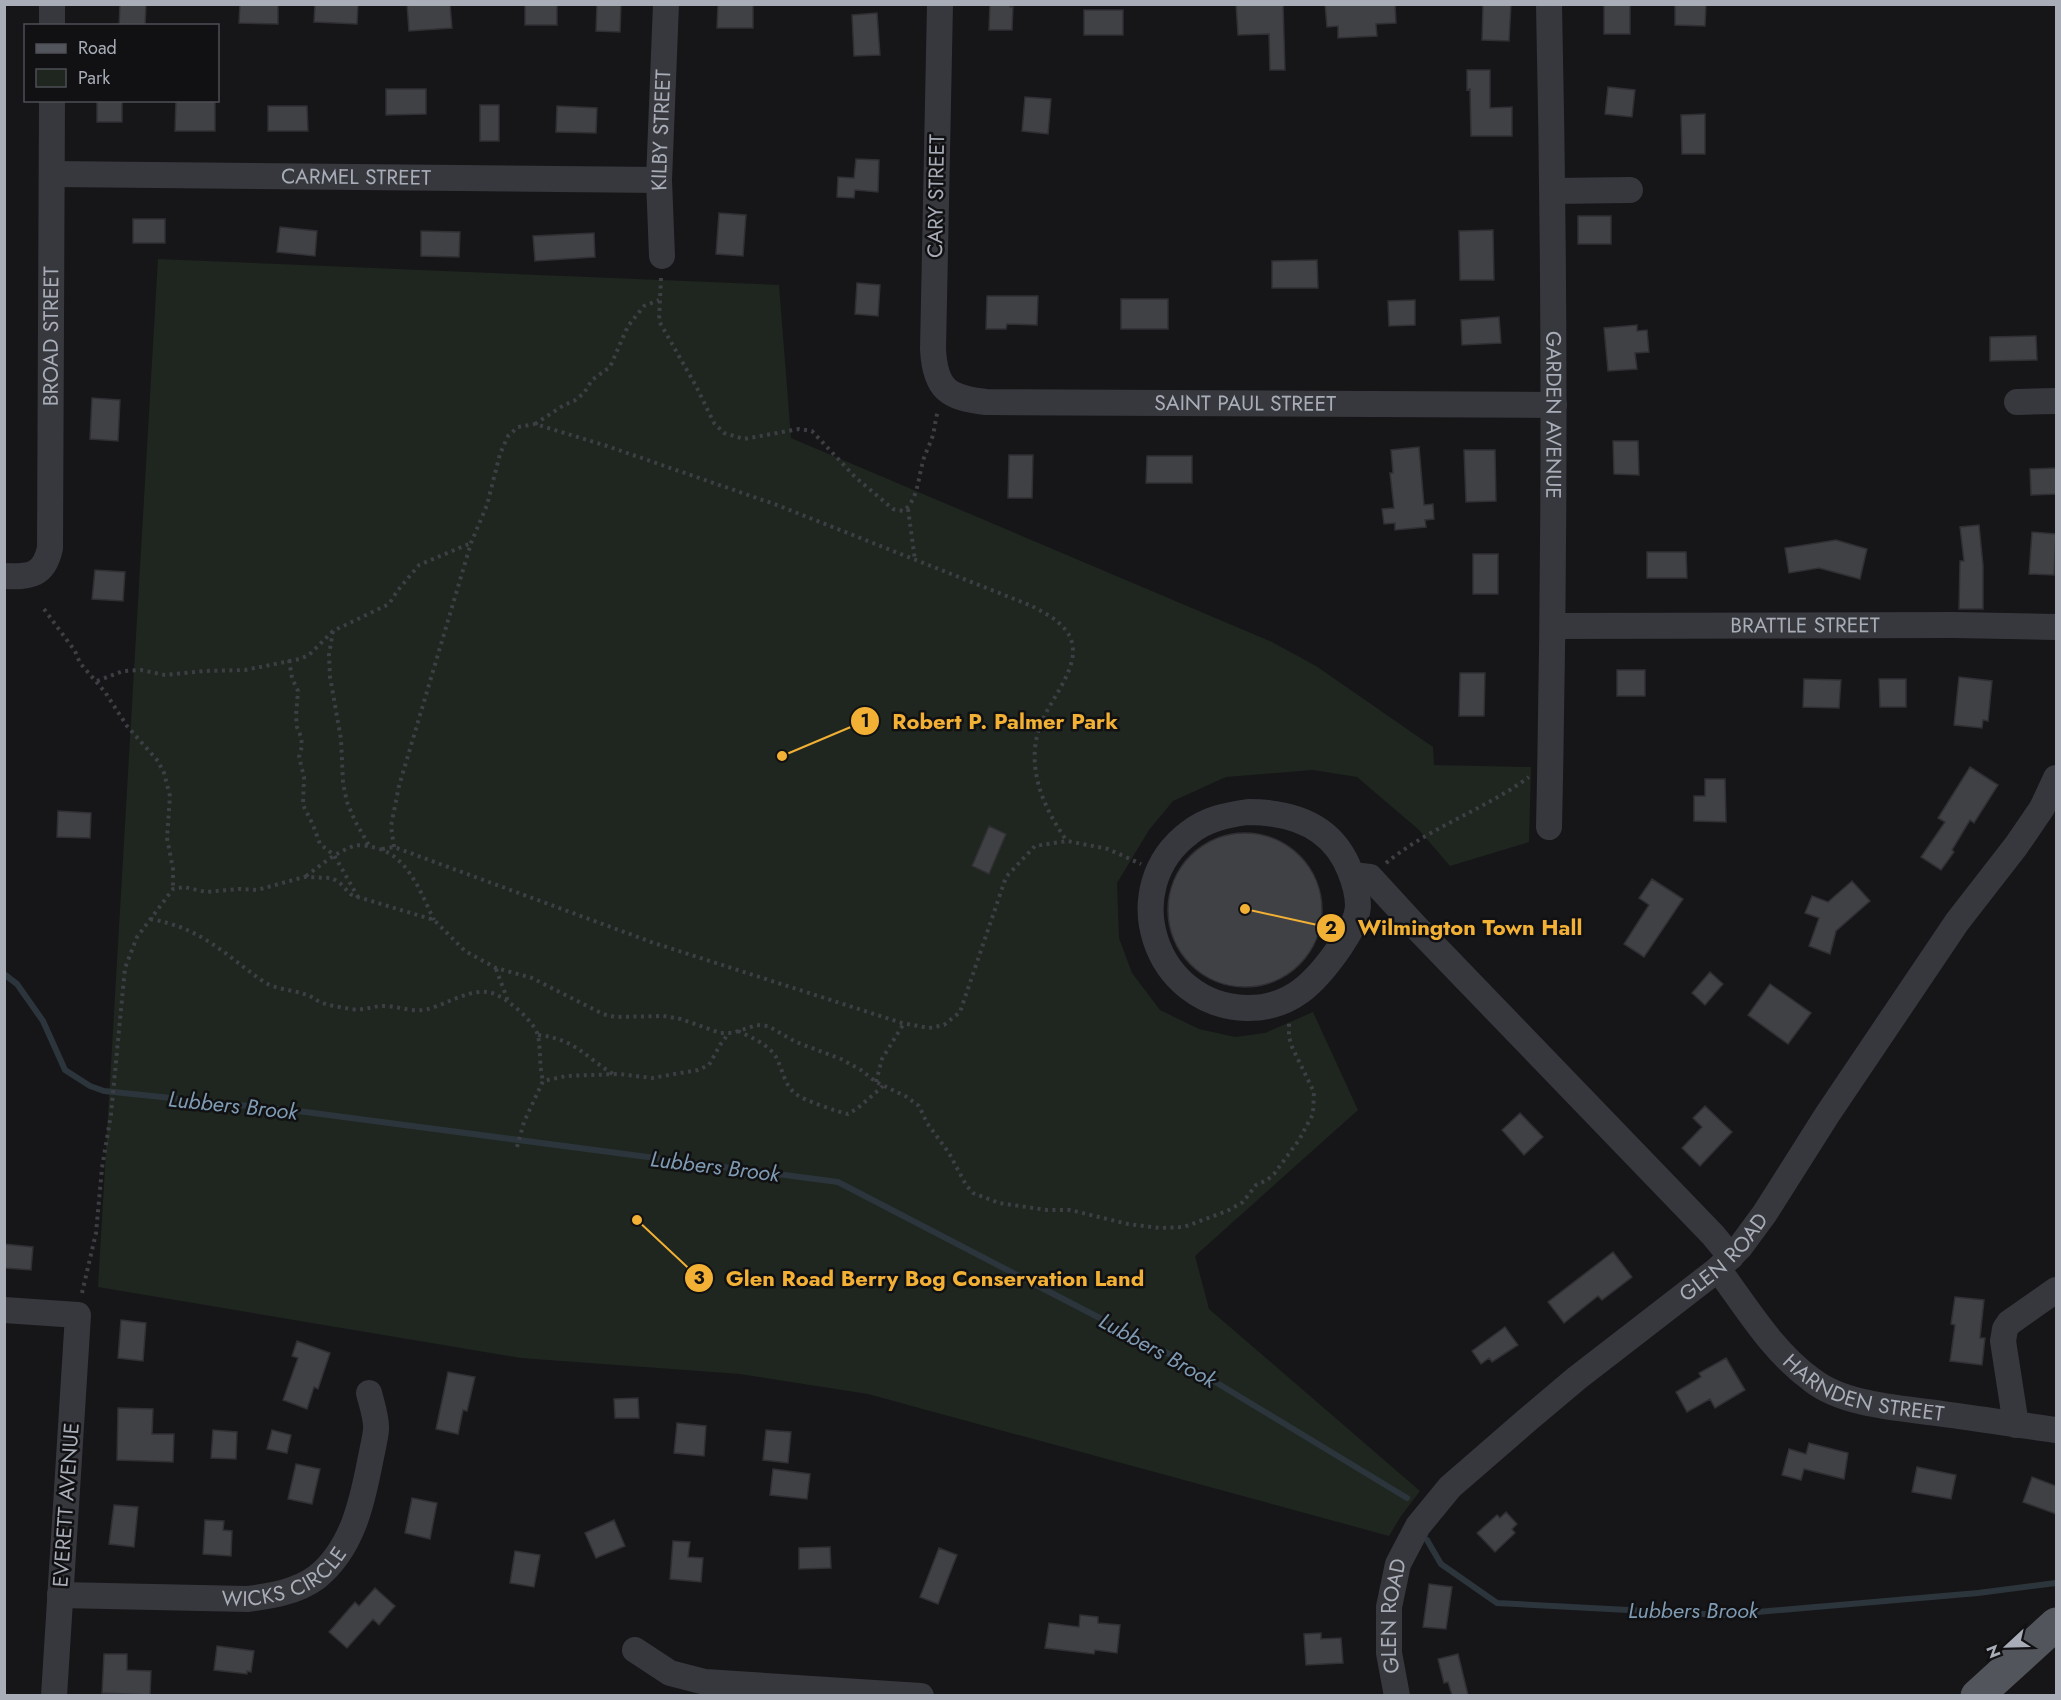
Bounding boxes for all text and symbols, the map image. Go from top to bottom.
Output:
legend [24,24,219,102]
text: Road [78,35,117,61]
text: Park [78,65,110,91]
street label: KILBY STREET [644,69,678,191]
street label: CARY STREET [920,134,952,258]
street label: CARMEL STREET [281,161,431,193]
street label: BROAD STREET [36,266,66,406]
street label: GARDEN AVENUE [1538,331,1569,499]
street label: SAINT PAUL STREET [1154,388,1336,419]
street label: BRATTLE STREET [1730,610,1880,641]
callout: Robert P. Palmer Park [850,701,1130,741]
text: Robert P. Palmer Park [892,705,1118,737]
text: 1 [860,708,870,734]
callout: Wilmington Town Hall [1316,908,1594,948]
text: Wilmington Town Hall [1358,911,1582,943]
text: 2 [1325,915,1337,941]
water label: Lubbers Brook [167,1082,301,1128]
water label: Lubbers Brook [649,1142,783,1190]
street label: GLEN ROAD [1673,1207,1775,1309]
callout: Glen Road Berry Bog Conservation Land [684,1258,1156,1298]
text: Glen Road Berry Bog Conservation Land [726,1262,1144,1294]
text: 3 [693,1265,705,1291]
water label: Lubbers Brook [1093,1305,1224,1396]
street label: HARNDEN STREET [1776,1347,1946,1429]
street label: EVERETT AVENUE [45,1422,87,1588]
street label: WICKS CIRCLE [221,1541,354,1614]
street label: GLEN ROAD [1374,1556,1414,1676]
water label: Lubbers Brook [1628,1594,1760,1626]
north arrow [1977,1616,2037,1676]
text: N [1981,1641,2007,1662]

